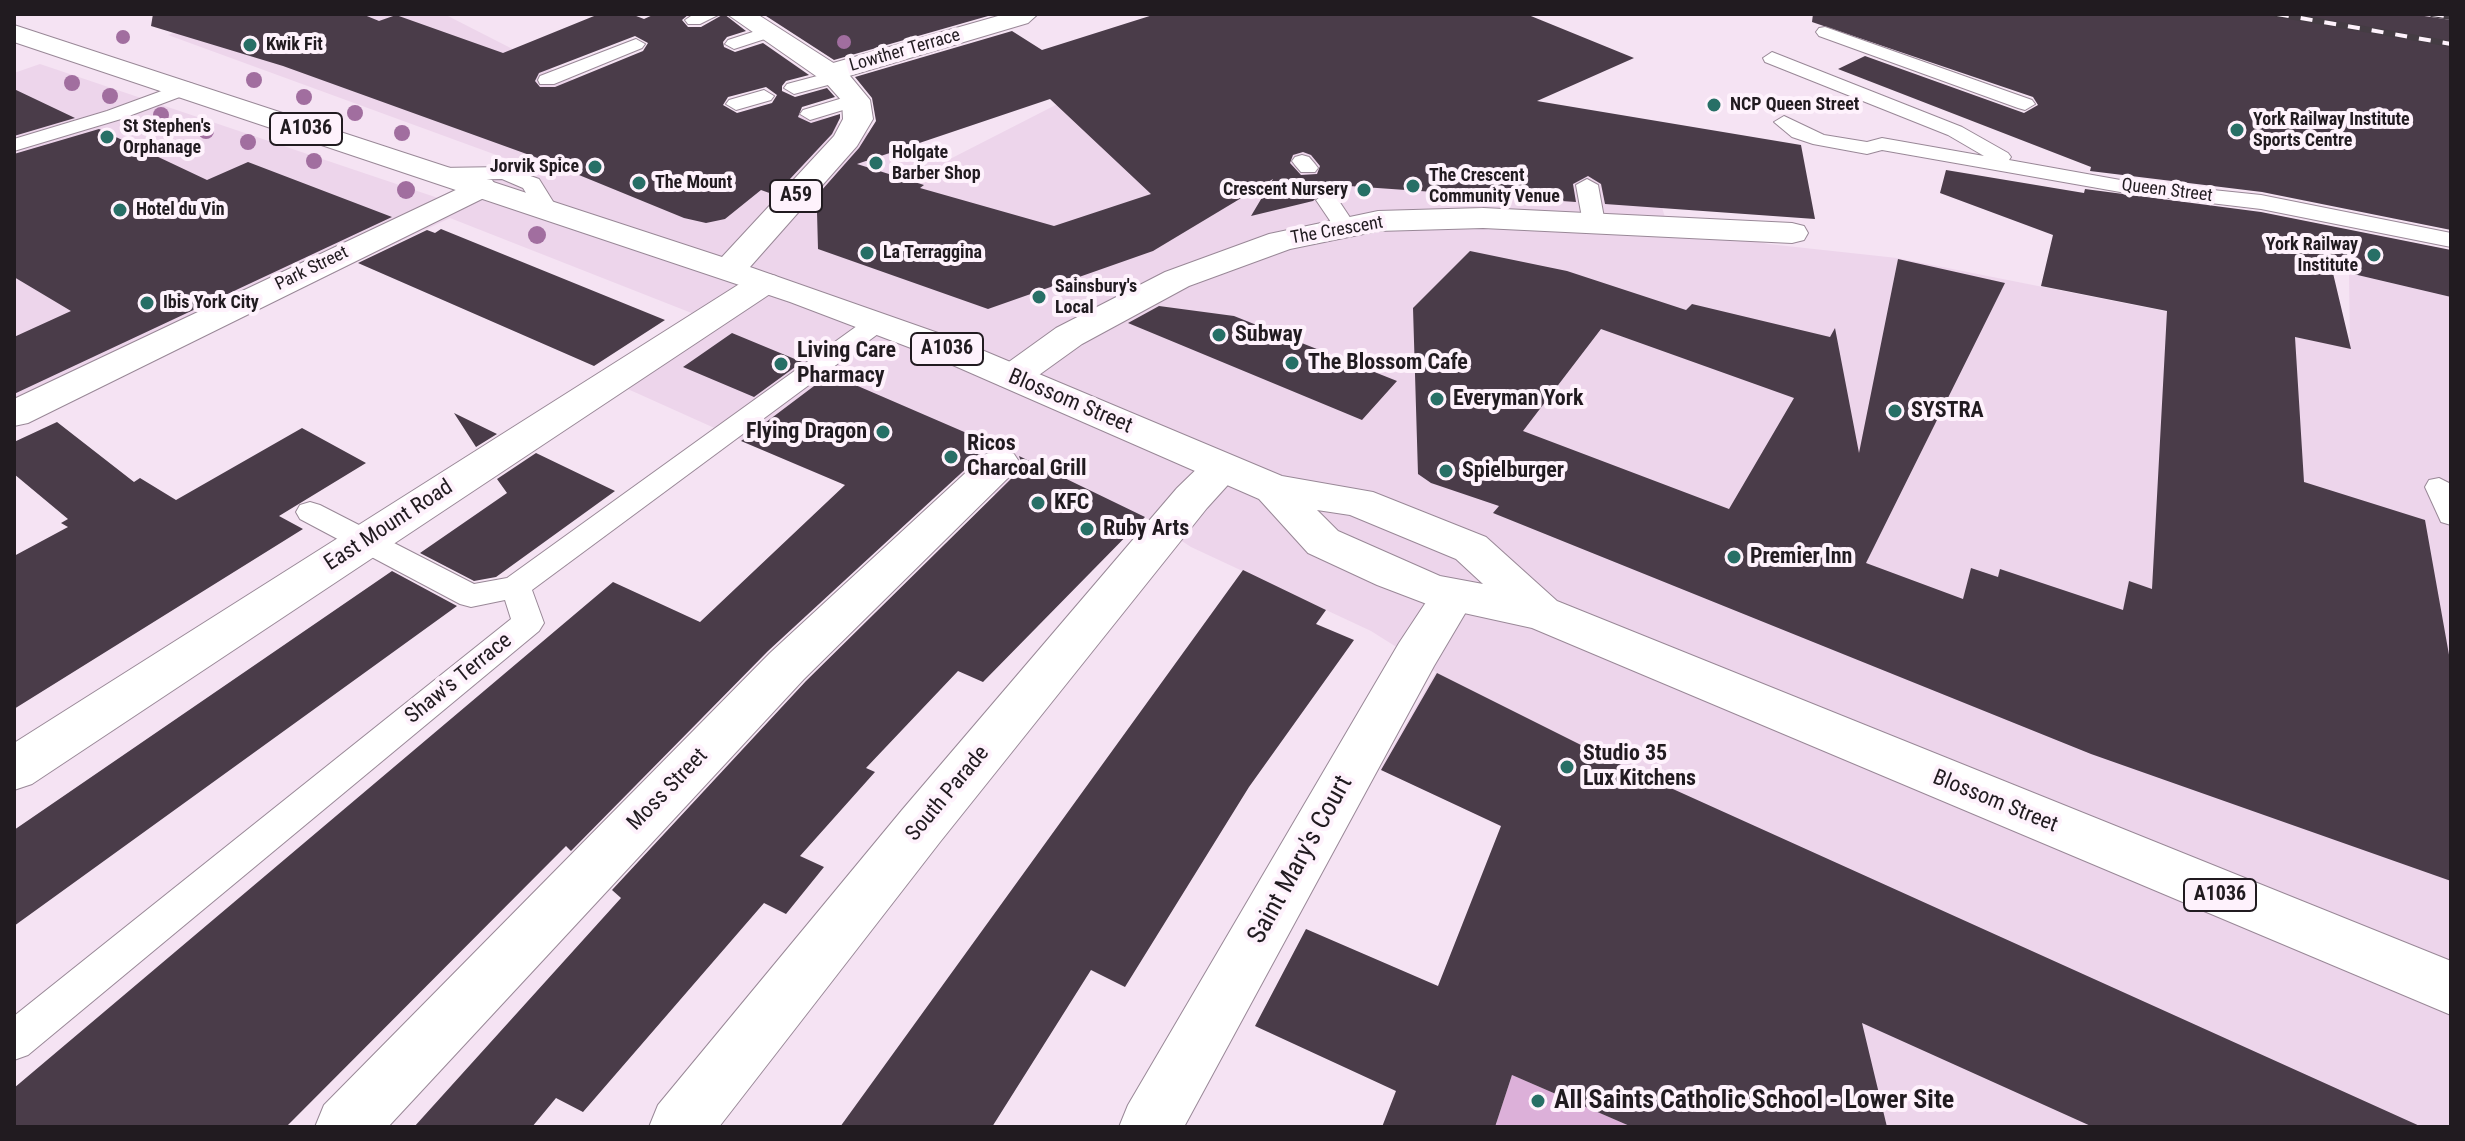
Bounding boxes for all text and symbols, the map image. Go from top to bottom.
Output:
street label: Lowther Terrace [847,25,963,77]
place label: Kwik Fit [266,34,323,56]
marker: Kwik Fit [241,36,259,54]
place label: NCP Queen Street [1730,94,1859,116]
marker: NCP Queen Street [1705,96,1723,114]
place label: York Railway Institute Sports Centre [2253,109,2410,152]
road number: A1036 [270,113,342,145]
place label: St Stephen's Orphanage [123,116,211,158]
marker: York Railway Institute Sports Centre [2228,121,2246,139]
marker: St Stephen's Orphanage [98,128,116,146]
place label: Holgate Barber Shop [892,142,981,184]
marker: Holgate Barber Shop [867,154,885,172]
place label: Jorvik Spice [490,156,579,178]
marker: Jorvik Spice [586,158,604,176]
place label: The Crescent Community Venue [1429,165,1560,208]
place label: The Mount [655,172,732,194]
marker: The Mount [630,174,648,192]
street label: Queen Street [2120,175,2214,207]
marker: The Crescent Community Venue [1404,177,1422,195]
place label: Crescent Nursery [1223,179,1348,201]
road number: A59 [770,180,822,212]
marker: Crescent Nursery [1355,181,1373,199]
place label: Hotel du Vin [136,199,225,221]
marker: Hotel du Vin [111,201,129,219]
street label: The Crescent [1289,212,1385,250]
place label: York Railway Institute [2266,234,2358,276]
street label: Park Street [272,242,352,296]
place label: La Terraggina [883,242,982,264]
marker: La Terraggina [858,244,876,262]
marker: York Railway Institute [2365,246,2383,264]
place label: Sainsbury's Local [1055,276,1137,318]
marker: Sainsbury's Local [1030,288,1048,306]
place label: Ibis York City [163,292,259,314]
marker: Ibis York City [138,294,156,312]
place label: Subway [1235,322,1303,348]
marker: Subway [1210,326,1228,344]
road number: A1036 [911,333,983,365]
place label: Living Care Pharmacy [797,338,896,390]
place label: The Blossom Cafe [1308,350,1468,376]
marker: The Blossom Cafe [1283,354,1301,372]
marker: Living Care Pharmacy [772,355,790,373]
street label: Blossom Street [1004,364,1136,440]
place label: Everyman York [1453,386,1584,412]
marker: Everyman York [1428,390,1446,408]
place label: SYSTRA [1911,398,1984,424]
marker: SYSTRA [1886,402,1904,420]
place label: Flying Dragon [746,419,867,445]
marker: Flying Dragon [874,423,892,441]
place label: Ricos Charcoal Grill [967,431,1087,482]
marker: Ricos Charcoal Grill [942,448,960,466]
place label: Spielburger [1462,458,1564,484]
marker: Spielburger [1437,462,1455,480]
street label: East Mount Road [320,475,458,577]
place label: KFC [1054,490,1089,516]
marker: KFC [1029,494,1047,512]
place label: Ruby Arts [1103,516,1189,542]
marker: Ruby Arts [1078,520,1096,538]
place label: Premier Inn [1750,544,1852,570]
marker: Premier Inn [1725,548,1743,566]
street label: Shaw's Terrace [400,628,518,730]
street label: South Parade [901,741,995,847]
place label: Studio 35 Lux Kitchens [1583,741,1696,792]
street label: Moss Street [622,743,714,837]
marker: Studio 35 Lux Kitchens [1558,758,1576,776]
street label: Blossom Street [1929,765,2061,839]
street label: Saint Mary's Court [1242,770,1360,950]
road number: A1036 [2184,879,2256,911]
place label: All Saints Catholic School - Lower Site [1554,1085,1954,1117]
marker: All Saints Catholic School - Lower Site [1529,1092,1547,1110]

